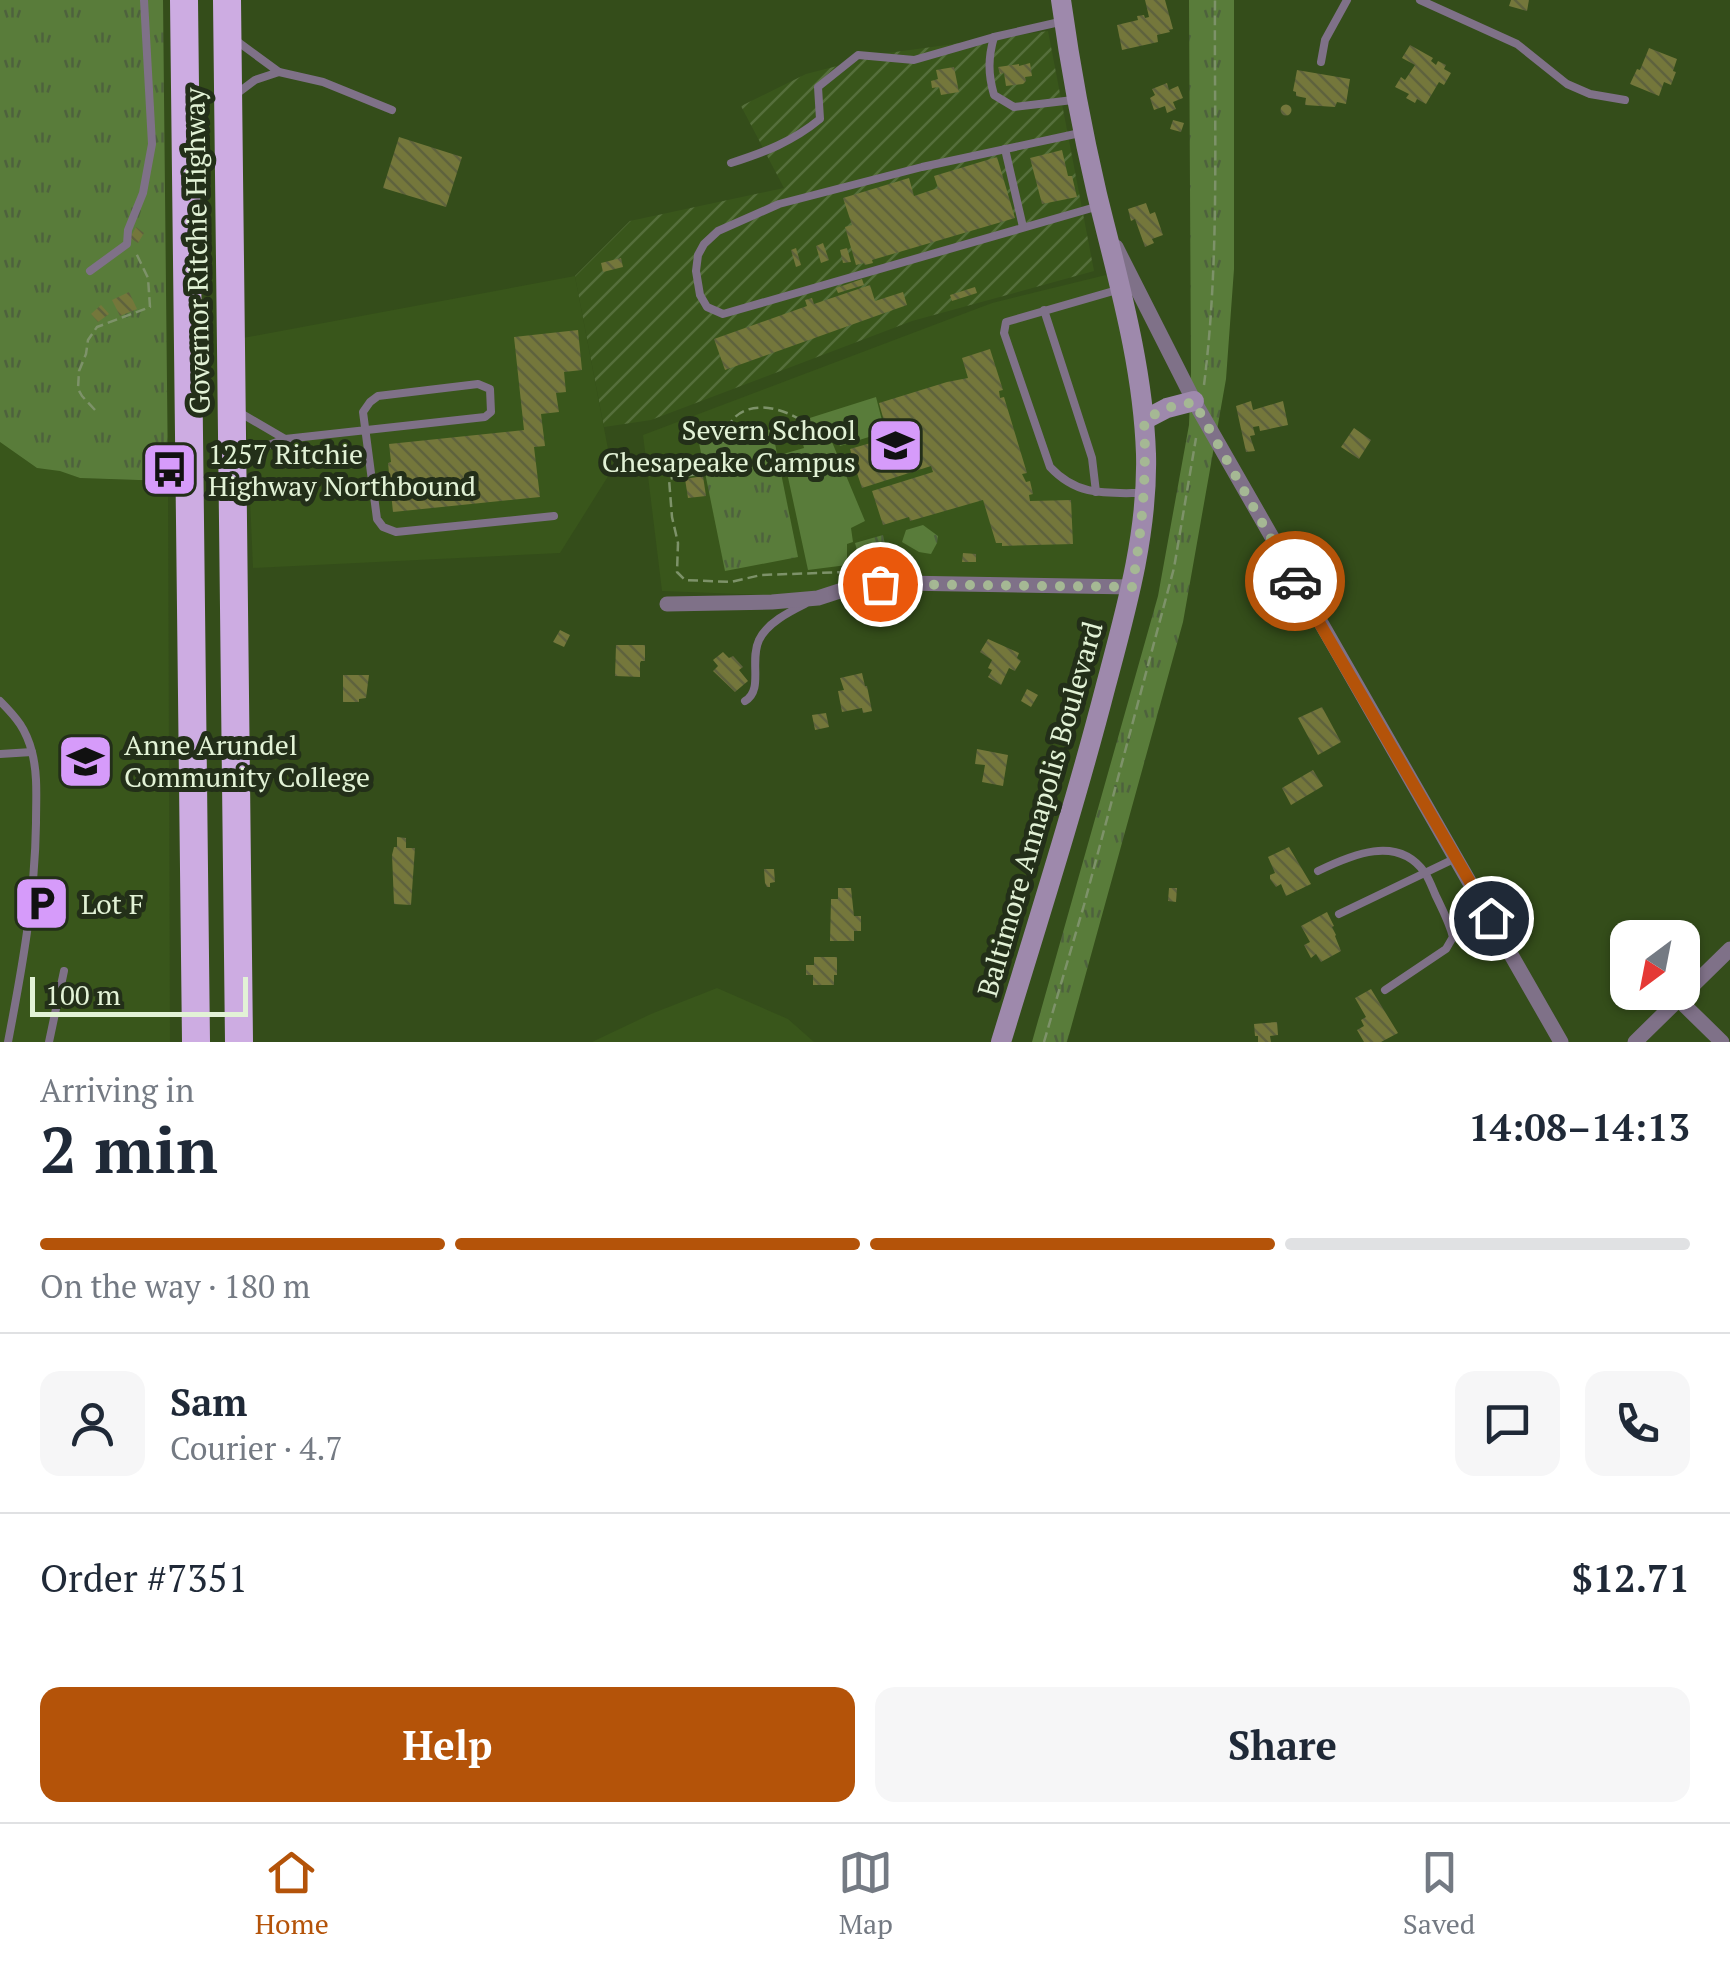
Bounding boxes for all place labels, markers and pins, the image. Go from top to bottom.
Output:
place label: Severn School Chesapeake Campus [602,411,856,480]
school or university icon: Severn School Chesapeake Campus [865,416,925,476]
place label: 1257 Ritchie Highway Northbound [208,435,476,504]
bus stop icon: 1257 Ritchie Highway Northbound [139,440,199,500]
pin [838,542,923,627]
place label: Anne Arundel Community College [124,726,370,795]
school or university icon: Anne Arundel Community College [55,731,115,791]
parking icon: Lot F [12,874,72,934]
pin [1449,876,1534,961]
place label: Lot F [81,885,144,922]

